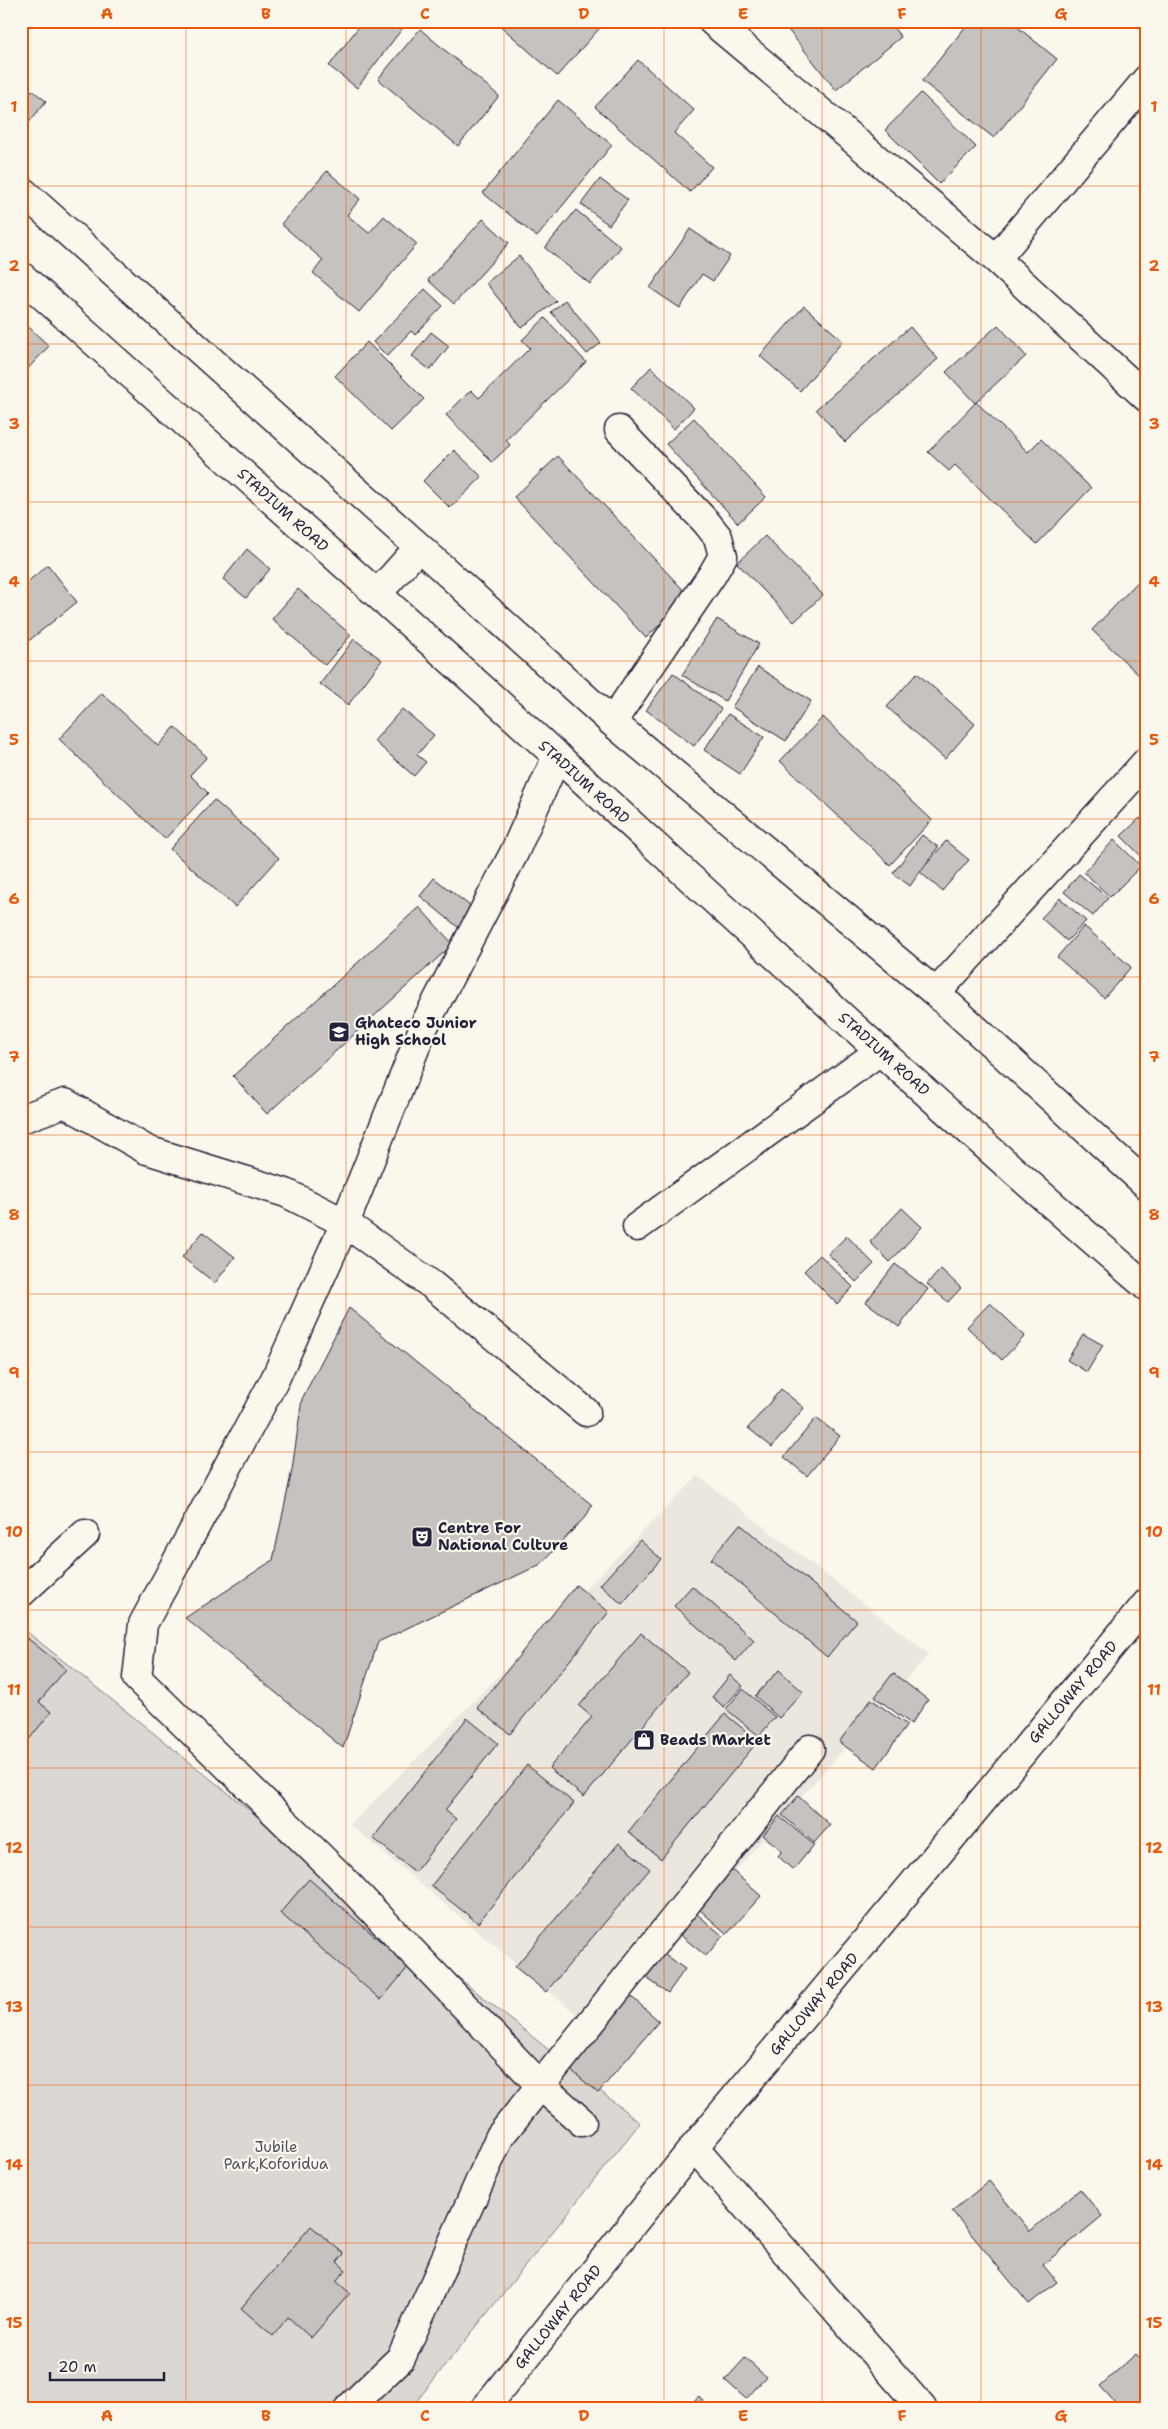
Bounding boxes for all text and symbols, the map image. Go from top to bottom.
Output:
text: A [101,3,113,24]
text: B [261,3,271,24]
text: C [420,3,430,24]
text: D [578,3,590,24]
text: E [738,3,748,24]
text: F [897,3,907,24]
text: G [1055,3,1068,24]
text: 1 [10,96,18,117]
text: 1 [1150,96,1158,117]
text: 2 [8,255,20,276]
text: 2 [1148,255,1160,276]
text: 3 [8,413,20,434]
text: 3 [1148,413,1160,434]
street label: STADIUM ROAD [233,464,333,556]
text: 4 [8,571,20,592]
text: 4 [1148,571,1160,592]
text: 5 [9,729,19,750]
text: 5 [1149,729,1159,750]
street label: STADIUM ROAD [534,736,634,828]
text: 6 [8,888,20,909]
text: 6 [1148,888,1160,909]
street label: STADIUM ROAD [834,1008,934,1100]
place label: Ghateco Junior High School [355,1013,477,1050]
school or university icon: Ghateco Junior High School [327,1020,351,1044]
text: 7 [8,1046,20,1067]
text: 7 [1148,1046,1160,1067]
text: 8 [8,1204,20,1225]
text: 8 [1148,1204,1160,1225]
text: 9 [8,1362,20,1383]
text: 9 [1148,1362,1160,1383]
place label: Centre For National Culture [438,1518,568,1555]
text: 10 [5,1521,23,1542]
text: 10 [1145,1521,1163,1542]
theatre icon: Centre For National Culture [410,1525,434,1549]
street label: GALLOWAY ROAD [1024,1636,1122,1748]
text: 11 [7,1679,21,1700]
text: 11 [1147,1679,1161,1700]
shop icon: Beads Market [632,1728,656,1752]
place label: Beads Market [660,1730,771,1750]
text: 12 [5,1837,23,1858]
text: 12 [1145,1837,1163,1858]
street label: GALLOWAY ROAD [765,1948,863,2060]
text: 13 [5,1996,23,2017]
text: 13 [1145,1996,1163,2017]
park label: Jubile Park,Koforidua [224,2137,329,2174]
text: 14 [5,2154,23,2175]
text: 14 [1145,2154,1163,2175]
street label: GALLOWAY ROAD [510,2261,606,2373]
text: 15 [5,2312,23,2333]
text: 15 [1145,2312,1163,2333]
scale bar [50,2349,164,2381]
text: 20 m [58,2357,97,2377]
text: A [101,2405,113,2426]
text: B [261,2405,271,2426]
text: C [420,2405,430,2426]
text: D [578,2405,590,2426]
text: E [738,2405,748,2426]
text: F [897,2405,907,2426]
text: G [1055,2405,1068,2426]

